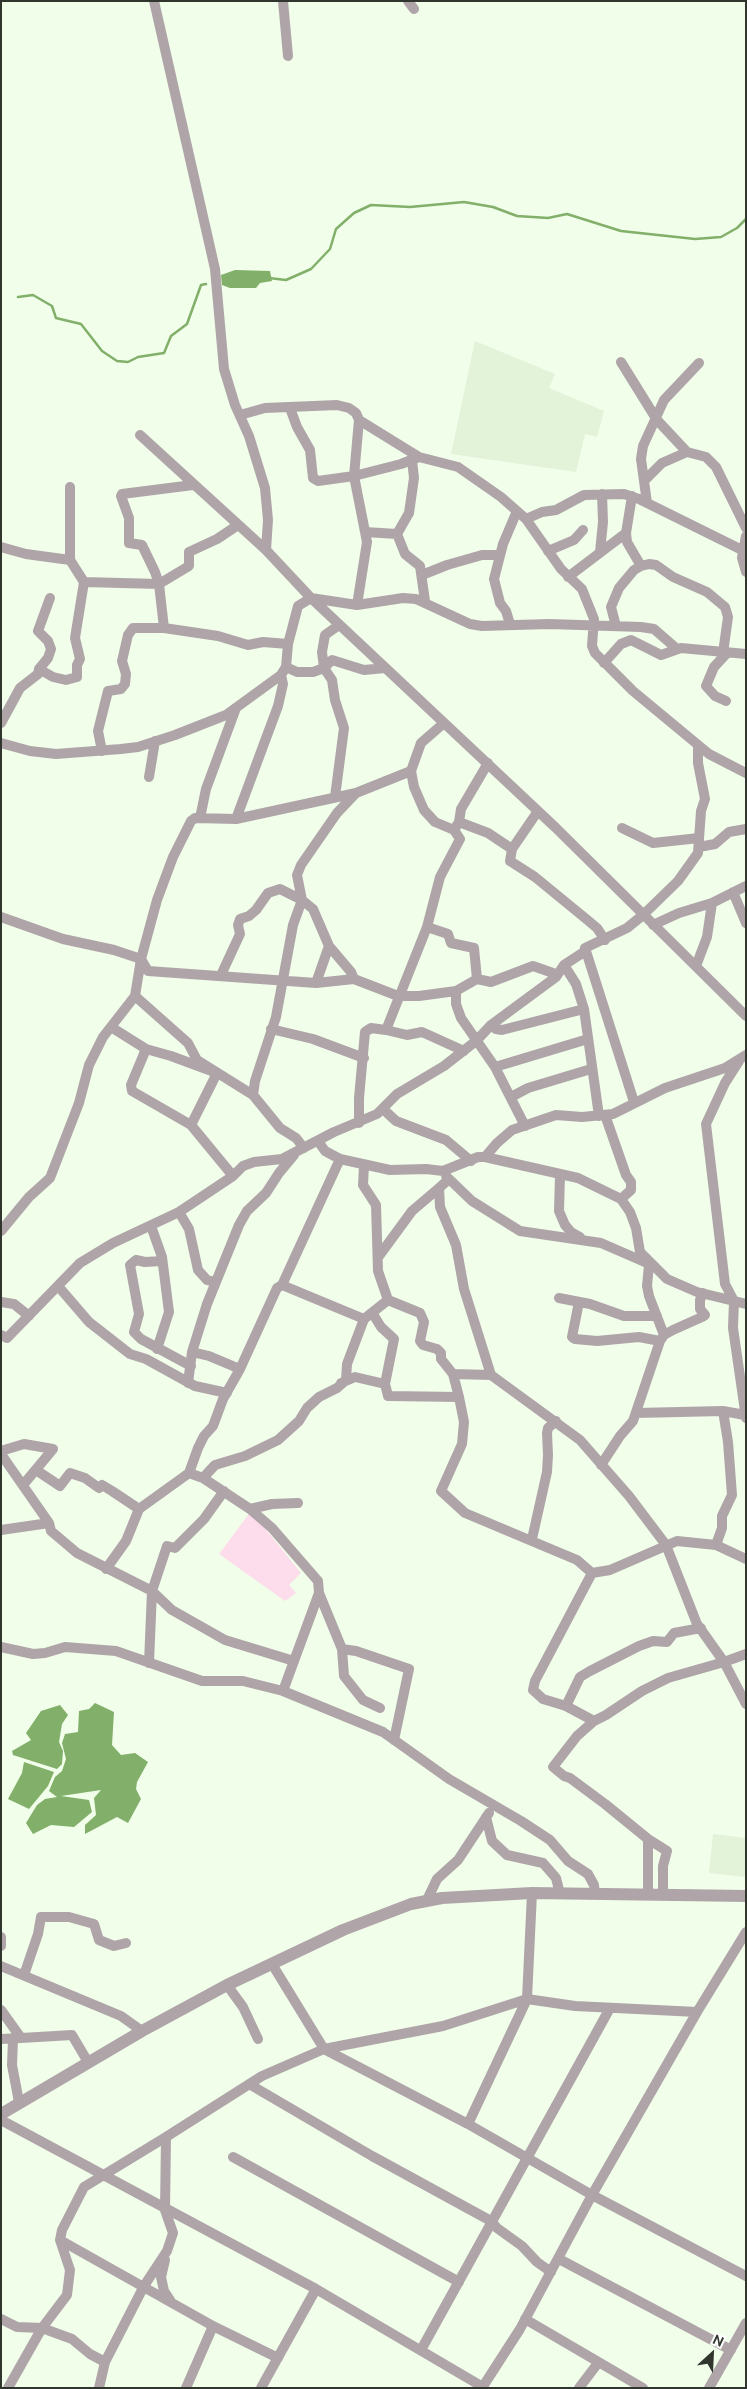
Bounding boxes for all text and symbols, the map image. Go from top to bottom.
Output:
north arrow [687,2329,737,2379]
text: N [710,2331,726,2350]

